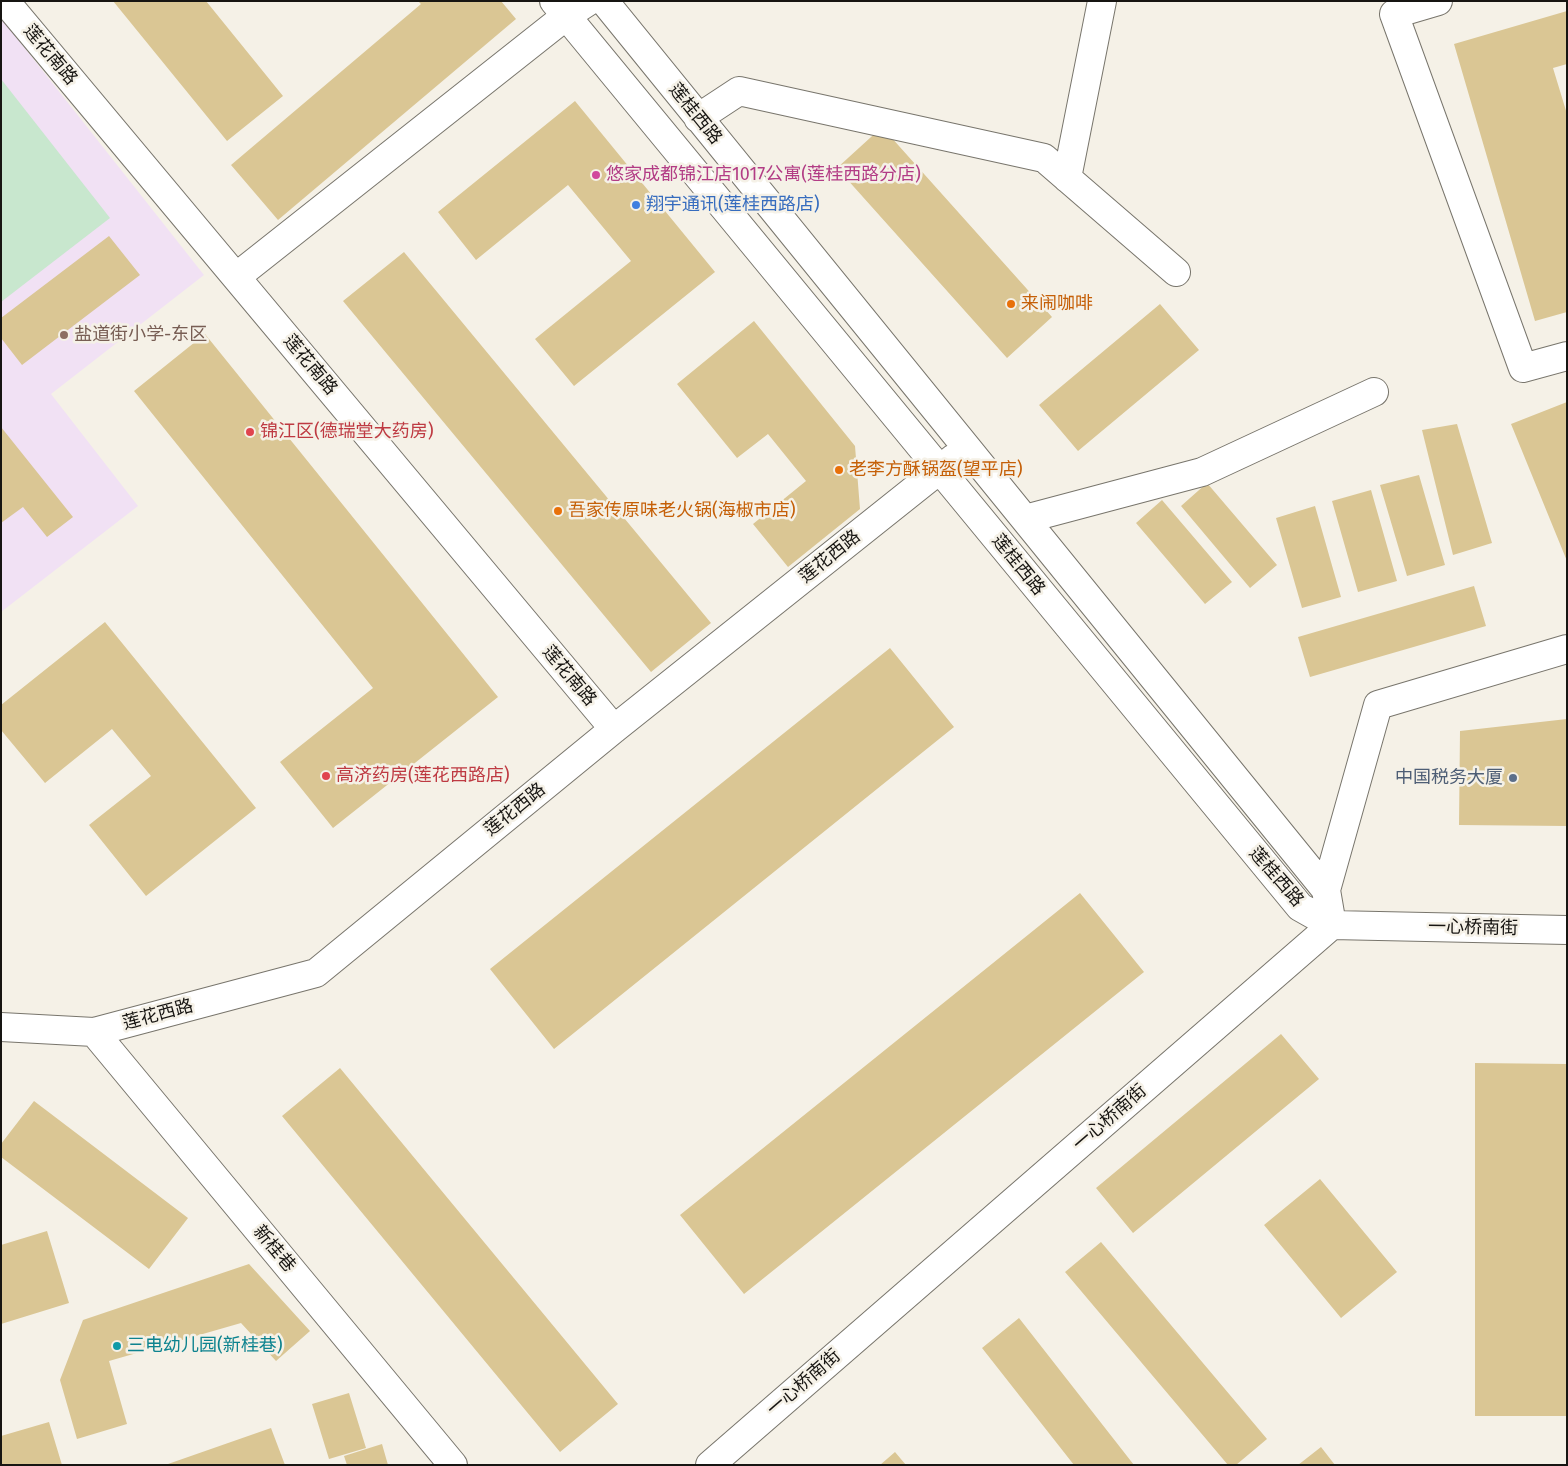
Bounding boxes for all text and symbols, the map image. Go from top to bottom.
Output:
street label: 莲花南路 [19,20,81,90]
street label: 莲桂西路 [664,79,726,149]
place label: 悠家成都锦江店1017公寓(莲桂西路分店) [606,164,921,186]
marker: 悠家成都锦江店1017公寓(莲桂西路分店) [590,169,602,181]
place label: 翔宇通讯(莲桂西路店) [646,194,820,216]
marker: 翔宇通讯(莲桂西路店) [630,199,642,211]
place label: 来闹咖啡 [1021,293,1093,315]
marker: 来闹咖啡 [1005,298,1017,310]
place label: 盐道街小学-东区 [74,324,207,346]
marker: 盐道街小学-东区 [58,329,70,341]
street label: 莲花南路 [279,330,341,400]
place label: 锦江区(德瑞堂大药房) [260,421,434,443]
marker: 锦江区(德瑞堂大药房) [244,426,256,438]
place label: 老李方酥锅盔(望平店) [849,459,1023,481]
marker: 老李方酥锅盔(望平店) [833,464,845,476]
place label: 吾家传原味老火锅(海椒市店) [568,500,796,522]
marker: 吾家传原味老火锅(海椒市店) [552,505,564,517]
street label: 莲花西路 [795,526,865,588]
street label: 莲桂西路 [987,530,1049,600]
street label: 莲花南路 [538,641,600,711]
place label: 高济药房(莲花西路店) [336,765,510,787]
place label: 中国税务大厦 [1395,767,1503,789]
marker: 高济药房(莲花西路店) [320,770,332,782]
marker: 中国税务大厦 [1507,772,1519,784]
street label: 莲花西路 [480,779,550,841]
street label: 莲桂西路 [1244,843,1308,911]
street label: 一心桥南街 [1428,916,1518,940]
street label: 莲花西路 [120,995,196,1035]
street label: 一心桥南街 [1069,1080,1151,1156]
street label: 新桂巷 [248,1221,300,1277]
place label: 三电幼儿园(新桂巷) [127,1335,283,1357]
marker: 三电幼儿园(新桂巷) [111,1340,123,1352]
street label: 一心桥南街 [763,1345,845,1421]

